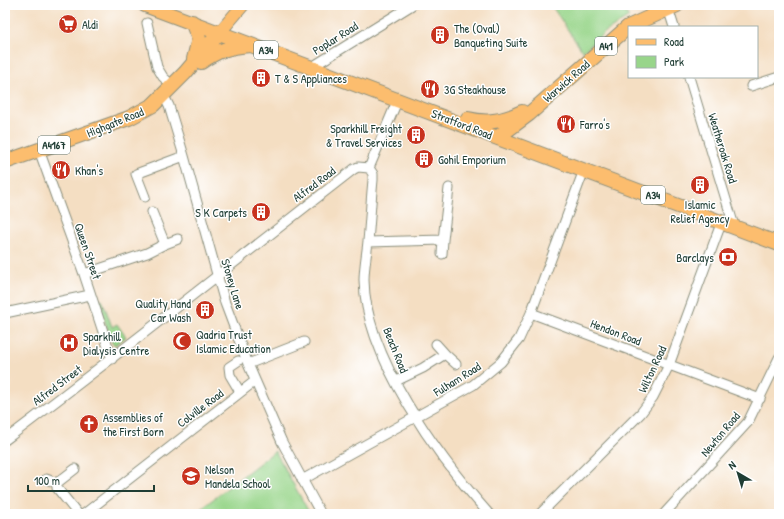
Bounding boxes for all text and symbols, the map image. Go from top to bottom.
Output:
supermarket icon: Aldi [57,13,79,35]
place label: Aldi [82,16,98,33]
street label: Poplar Road [309,17,361,59]
place label: The (Oval) Banqueting Suite [454,20,528,51]
building icon: The (Oval) Banqueting Suite [429,24,451,46]
legend [628,26,758,78]
text: Road [664,33,684,50]
road number: A41 [595,37,617,55]
road number: A34 [254,41,278,59]
text: Park [664,53,684,70]
street label: Warwick Road [539,56,593,106]
building icon: T & S Appliances [250,67,272,89]
place label: T & S Appliances [275,70,347,87]
restaurant icon: 3G Steakhouse [419,78,441,100]
place label: 3G Steakhouse [444,81,506,98]
street label: Highgate Road [84,103,146,141]
street label: Stratford Road [429,105,495,144]
street label: Weatheroak Road [704,111,742,185]
restaurant icon: Farro's [555,113,577,135]
place label: Farro's [579,116,610,133]
place label: Sparkhill Freight & Travel Services [326,120,403,151]
building icon: Sparkhill Freight & Travel Services [405,124,427,146]
road number: A4167 [38,136,70,154]
building icon: Gohil Emporium [413,148,435,170]
place label: Gohil Emporium [438,151,506,168]
restaurant icon: Khan's [50,159,72,181]
place label: Khan's [75,162,103,179]
street label: Alfred Road [289,162,339,206]
building icon: Islamic Relief Agency [689,174,711,196]
road number: A34 [641,186,665,204]
place label: Islamic Relief Agency [670,196,730,227]
building icon: S K Carpets [250,201,272,223]
place label: S K Carpets [195,204,247,221]
street label: Queen Street [70,221,106,282]
bank icon: Barclays [717,246,739,268]
place label: Barclays [676,249,714,266]
street label: Stoney Lane [217,257,249,311]
place label: Quality Hand Car Wash [135,295,191,326]
building icon: Quality Hand Car Wash [194,299,216,321]
street label: Hendon Road [588,315,644,350]
street label: Beach Road [379,325,413,376]
place label: Qadria Trust Islamic Education [196,326,271,357]
place label: Sparkhill Dialysis Centre [83,328,150,359]
mosque icon: Qadria Trust Islamic Education [171,330,193,352]
hospital icon: Sparkhill Dialysis Centre [58,332,80,354]
street label: Wilton Road [634,342,670,395]
street label: Fulham Road [429,358,484,401]
street label: Alfred Street [29,360,86,409]
street label: Colville Road [173,385,227,431]
street label: Newton Road [696,408,744,460]
place label: Assemblies of the First Born [103,409,164,440]
church icon: Assemblies of the First Born [78,413,100,435]
north arrow [718,453,758,493]
text: N [725,458,739,472]
place label: Nelson Mandela School [205,461,271,492]
school or university icon: Nelson Mandela School [180,465,202,487]
scale bar [28,467,154,493]
text: 100 m [34,472,60,489]

